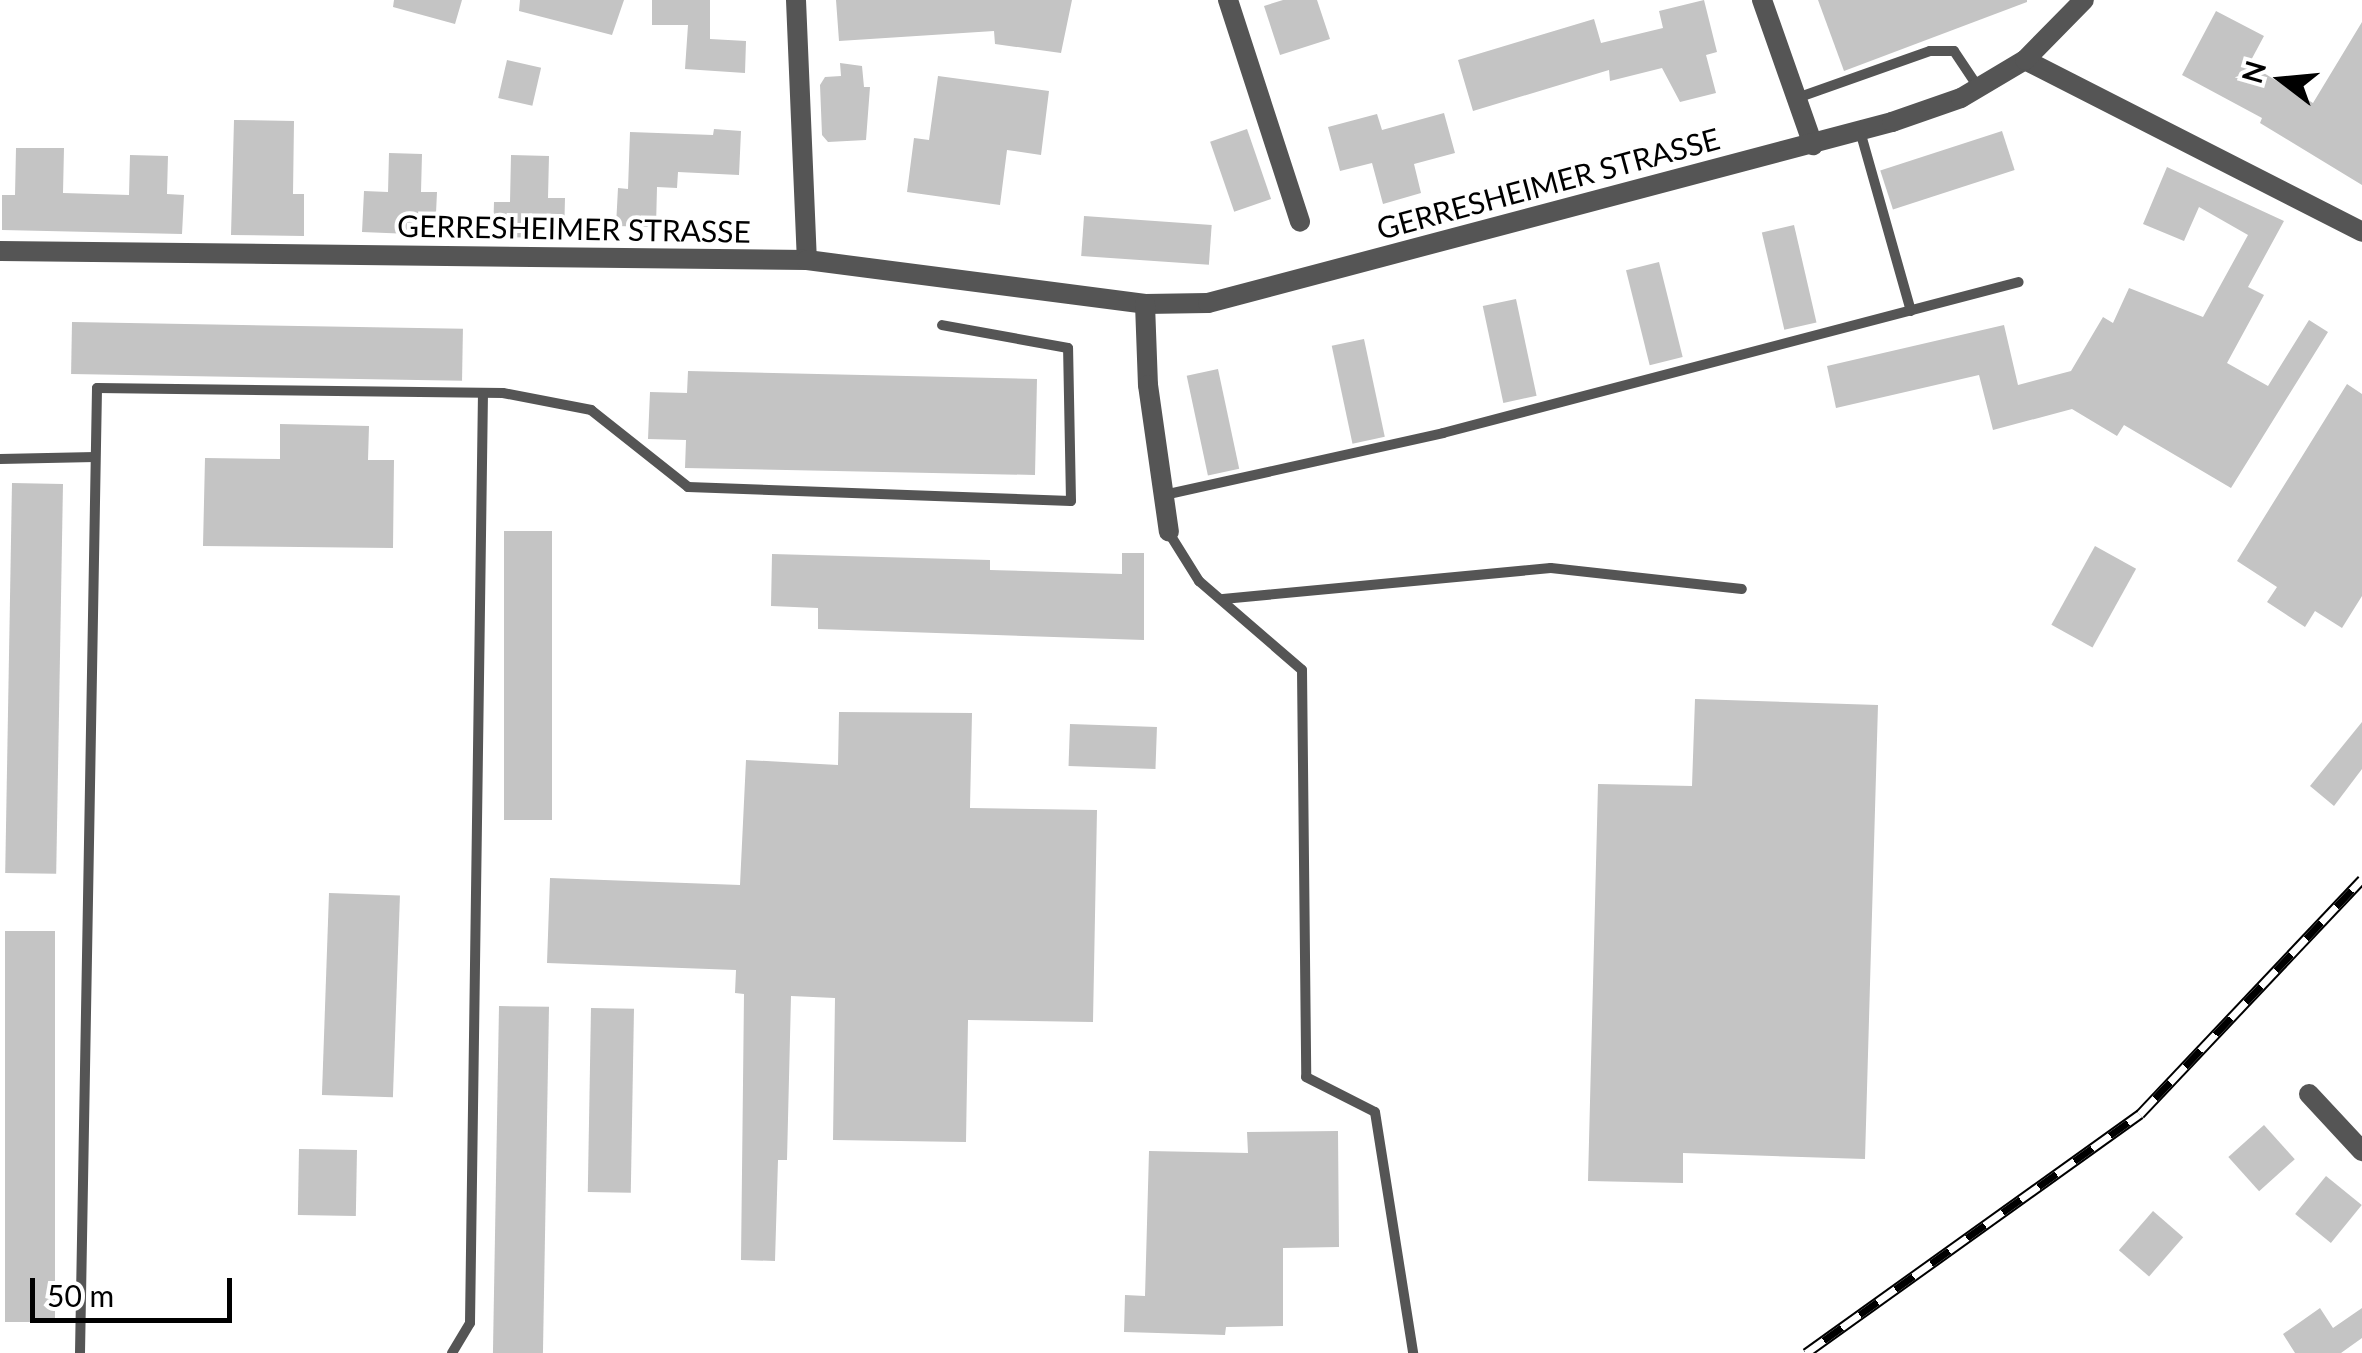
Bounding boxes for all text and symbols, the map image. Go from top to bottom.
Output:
north arrow [2232,30,2332,130]
text: N [2234,57,2272,87]
street label: GERRESHEIMER STRASSE [1373,120,1723,246]
street label: GERRESHEIMER STRASSE [397,207,751,249]
scale bar [35,1258,238,1320]
text: 50 m [47,1277,114,1313]

